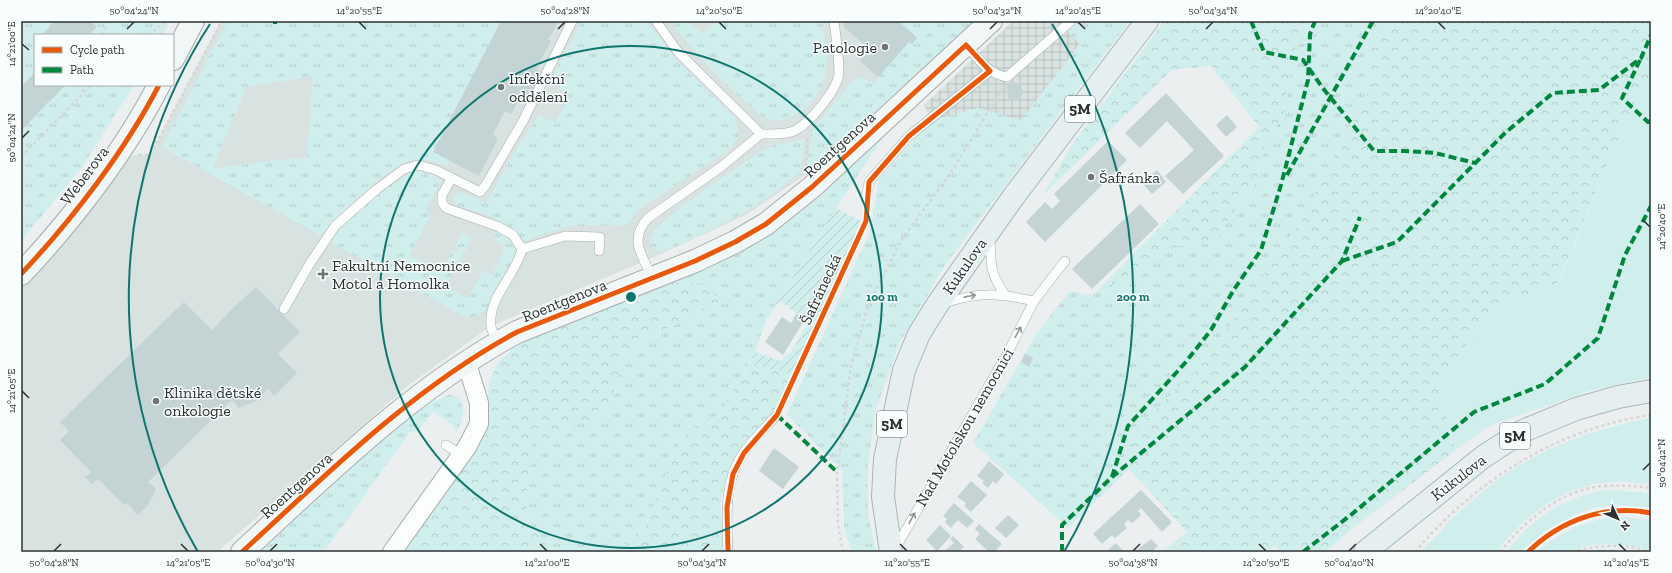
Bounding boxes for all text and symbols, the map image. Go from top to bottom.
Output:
text: 50°04'24"N [109,5,159,17]
text: 14°20'55"E [336,5,382,17]
text: 50°04'28"N [540,5,590,17]
text: 14°20'50"E [696,5,742,17]
text: 50°04'32"N [973,5,1022,17]
text: 14°20'45"E [1055,5,1101,17]
text: 50°04'34"N [1189,5,1238,17]
text: 14°20'40"E [1415,5,1461,17]
text: 14°21'00"E [6,21,18,66]
legend [34,34,174,86]
place label: Patologie [813,38,877,57]
marker: Patologie [880,42,890,52]
text: Cycle path [70,43,125,57]
text: Path [70,63,94,77]
place label: Infekční oddělení [509,69,568,106]
marker: Infekční oddělení [496,82,506,92]
road number: 5M [1065,96,1095,122]
street label: Roentgenova [800,107,879,181]
text: 50°04'24"N [6,113,18,163]
street label: Weberova [56,142,113,208]
place label: Šafránka [1099,168,1160,187]
marker: Šafránka [1086,172,1096,182]
text: 14°20'40"E [1656,204,1668,250]
street label: Kukulova [938,234,991,298]
street label: Šafránecká [796,251,845,328]
place label: Fakultní Nemocnice Motol a Homolka [332,256,470,293]
marker: Fakultní Nemocnice Motol a Homolka [317,268,329,280]
street label: Roentgenova [519,275,610,326]
centre of rings [624,290,638,304]
text: 100 m [866,290,898,304]
text: 200 m [1116,290,1150,304]
one-way arrow [963,291,976,299]
one-way arrow [1015,326,1022,338]
street label: Nad Motolskou nemocnicí [911,344,1018,510]
text: 14°21'05"E [6,369,18,413]
place label: Klinika dětské onkologie [164,383,261,420]
marker: Klinika dětské onkologie [151,396,161,406]
road number: 5M [877,411,907,437]
road number: 5M [1500,423,1530,449]
text: 50°04'42"N [1656,438,1668,487]
street label: Roentgenova [257,448,336,522]
street label: Kukulova [1427,450,1490,505]
north arrow [1598,499,1638,539]
one-way arrow [908,512,916,524]
text: N [1617,518,1632,534]
text: 50°04'28"N [29,557,79,569]
text: 14°21'05"E [166,557,210,569]
text: 50°04'30"N [245,557,295,569]
text: 14°21'00"E [525,557,570,569]
text: 50°04'34"N [678,557,727,569]
text: 14°20'55"E [884,557,930,569]
text: 50°04'38"N [1108,557,1158,569]
text: 14°20'50"E [1243,557,1289,569]
text: 50°04'40"N [1324,557,1374,569]
text: 14°20'45"E [1603,557,1649,569]

